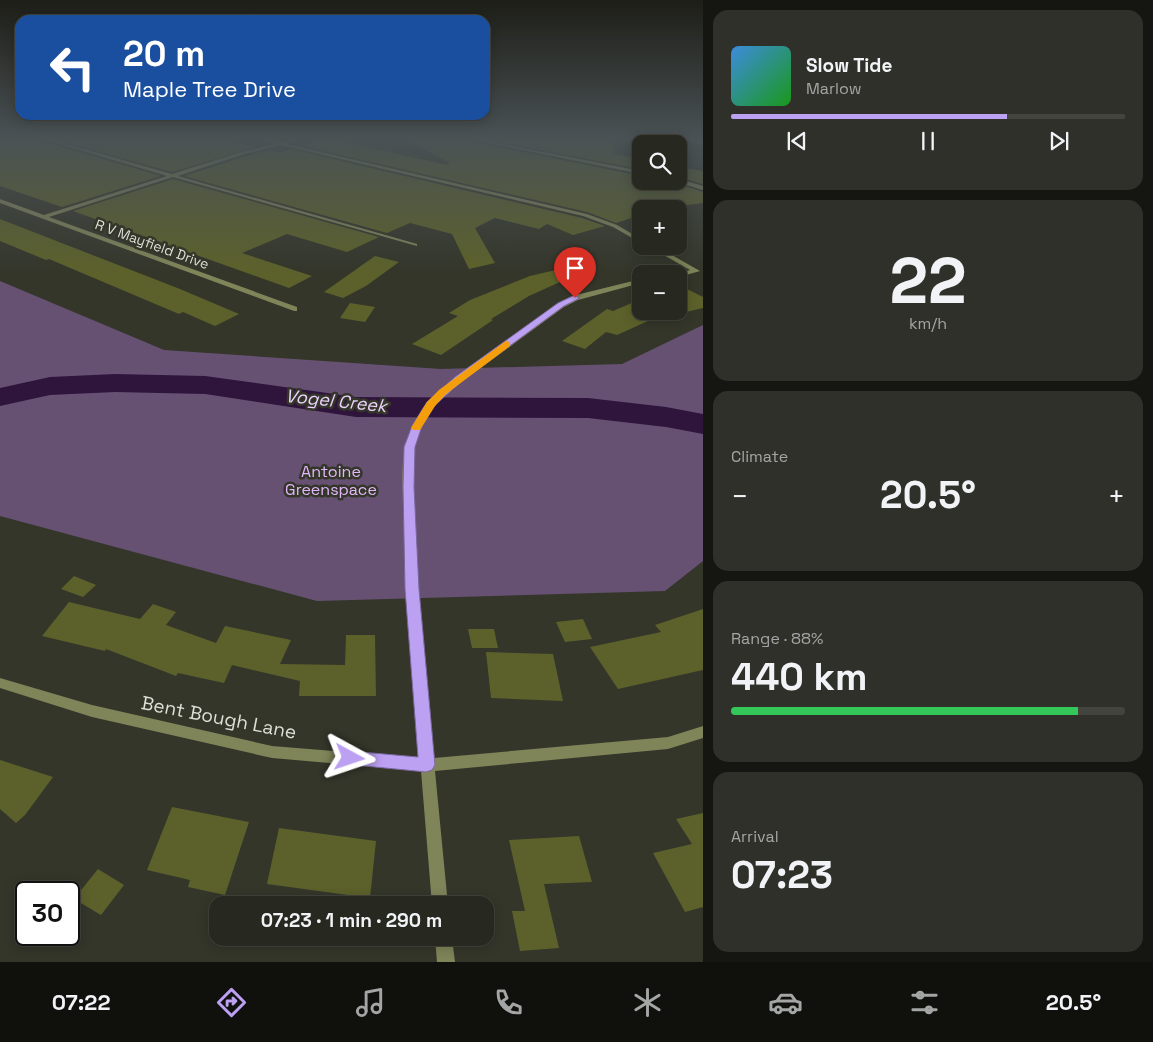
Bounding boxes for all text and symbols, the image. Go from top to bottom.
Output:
text: 20 m [123,32,205,76]
icon: left [40,35,105,100]
text: Slow Tide [806,53,892,78]
text: Maple Tree Drive [123,75,296,103]
text: Marlow [806,78,862,99]
icon: previous [783,127,811,155]
icon: pause [914,127,942,155]
icon: next [1045,127,1073,155]
map controls [632,135,687,320]
button: search [632,135,687,190]
button: + [632,200,687,255]
street label: R V Mayfield Drive [93,215,211,273]
text: 22 [889,239,967,322]
pin [554,247,596,298]
icon: arrive [561,254,589,282]
button: − [632,265,687,320]
text: km/h [909,313,947,334]
water label: Vogel Creek [284,384,390,418]
text: Climate [731,446,788,467]
park label: Antoine Greenspace [285,461,377,500]
text: 20.5° [880,471,976,519]
text: − [731,478,748,514]
text: + [1108,478,1125,514]
text: Range · 88% [731,628,823,649]
text: 440 km [731,653,868,701]
street label: Bent Bough Lane [139,690,299,745]
position arrow [323,731,375,783]
text: Arrival [731,826,779,847]
text: 07:23 [731,851,833,899]
speed limit sign: 30 [15,881,80,946]
text: 07:23 · 1 min · 290 m [261,908,442,933]
icon: directions [214,985,249,1020]
icon: music [353,985,388,1020]
icon: phone [491,985,526,1020]
icon: climate [630,985,665,1020]
icon: car [768,985,803,1020]
icon: filters [907,985,942,1020]
text: 07:22 [52,988,111,1016]
text: 20.5° [1046,988,1101,1016]

